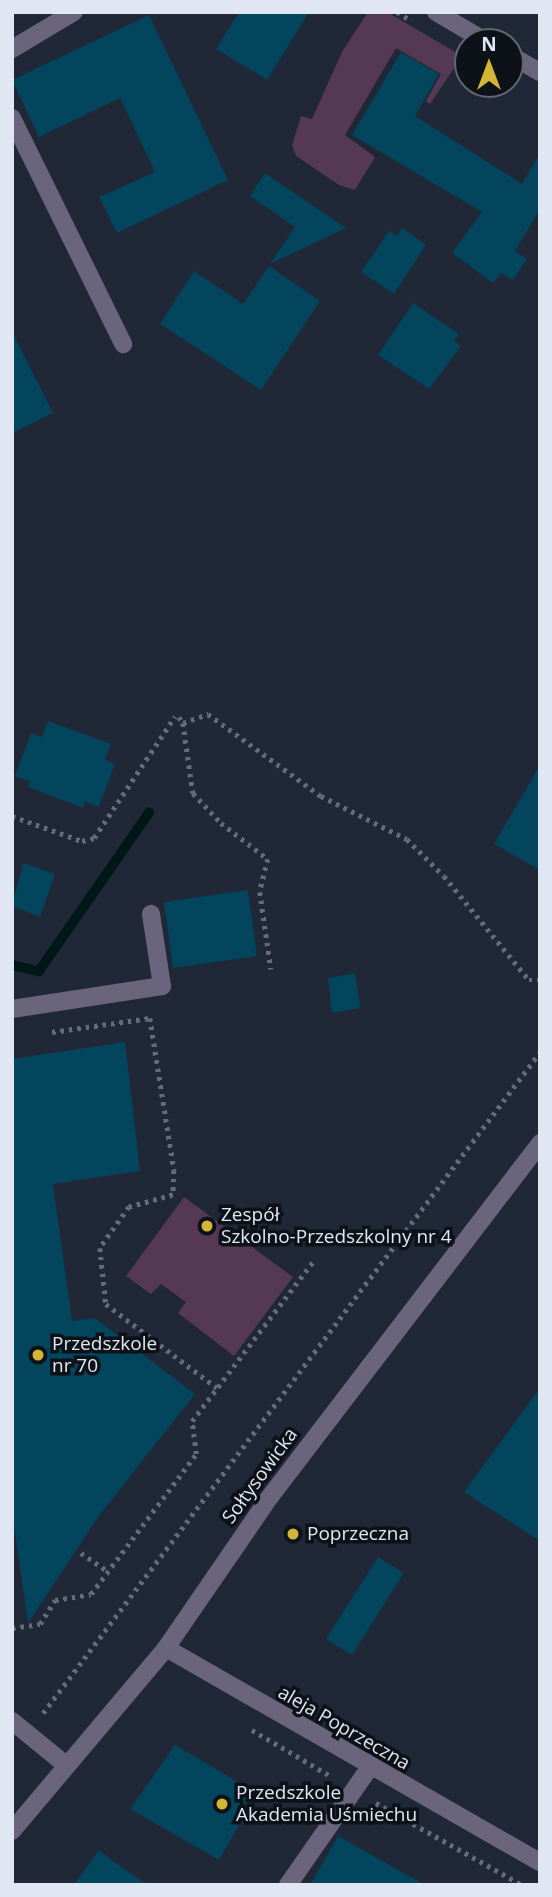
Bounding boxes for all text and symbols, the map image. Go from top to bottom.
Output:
north arrow [454,28,524,98]
text: N [481,31,497,57]
place label: Zespół Szkolno-Przedszkolny nr 4 [221,1204,452,1248]
marker: Zespół Szkolno-Przedszkolny nr 4 [199,1218,215,1234]
place label: Przedszkole nr 70 [52,1333,157,1377]
marker: Przedszkole nr 70 [30,1347,46,1363]
street label: Sołtysowicka [218,1424,302,1528]
place label: Poprzeczna [307,1523,409,1545]
marker: Poprzeczna [285,1526,301,1542]
street label: aleja Poprzeczna [274,1681,414,1775]
place label: Przedszkole Akademia Uśmiechu [236,1782,417,1826]
marker: Przedszkole Akademia Uśmiechu [214,1796,230,1812]

